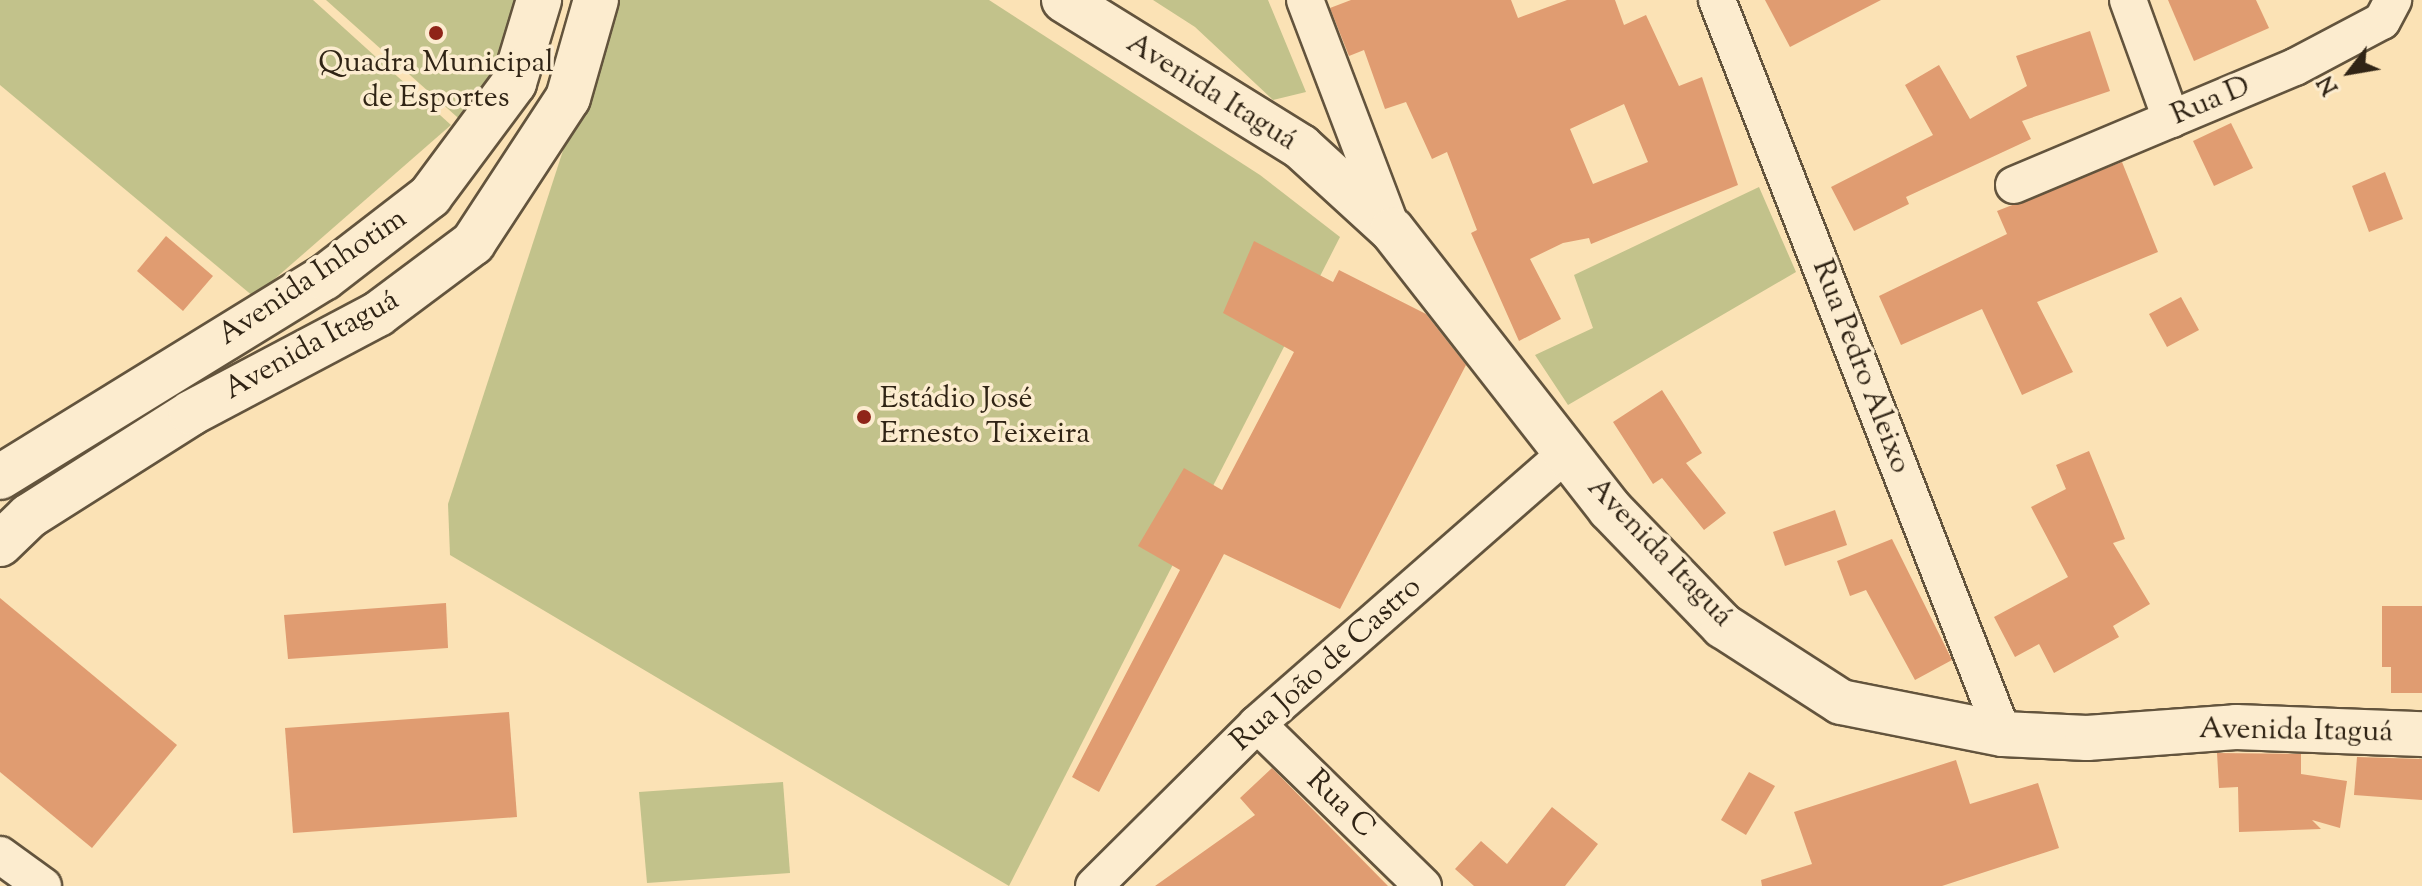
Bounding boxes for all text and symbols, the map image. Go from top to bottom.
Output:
marker: Quadra Municipal de Esportes [427,24,445,42]
street label: Avenida Itaguá [1119,26,1303,160]
north arrow [2310,32,2390,112]
place label: Quadra Municipal de Esportes [318,46,554,116]
street label: Rua D [2166,69,2256,135]
text: N [2311,69,2348,100]
street label: Avenida Inhotim [212,202,414,354]
street label: Rua Pedro Aleixo [1803,255,1917,479]
street label: Avenida Itaguá [218,283,406,409]
place label: Estádio José Ernesto Teixeira [880,382,1090,452]
marker: Estádio José Ernesto Teixeira [855,408,873,426]
street label: Avenida Itaguá [1579,471,1739,635]
street label: Rua João de Castro [1224,570,1430,760]
street label: Avenida Itaguá [2199,712,2393,752]
street label: Rua C [1298,763,1382,847]

